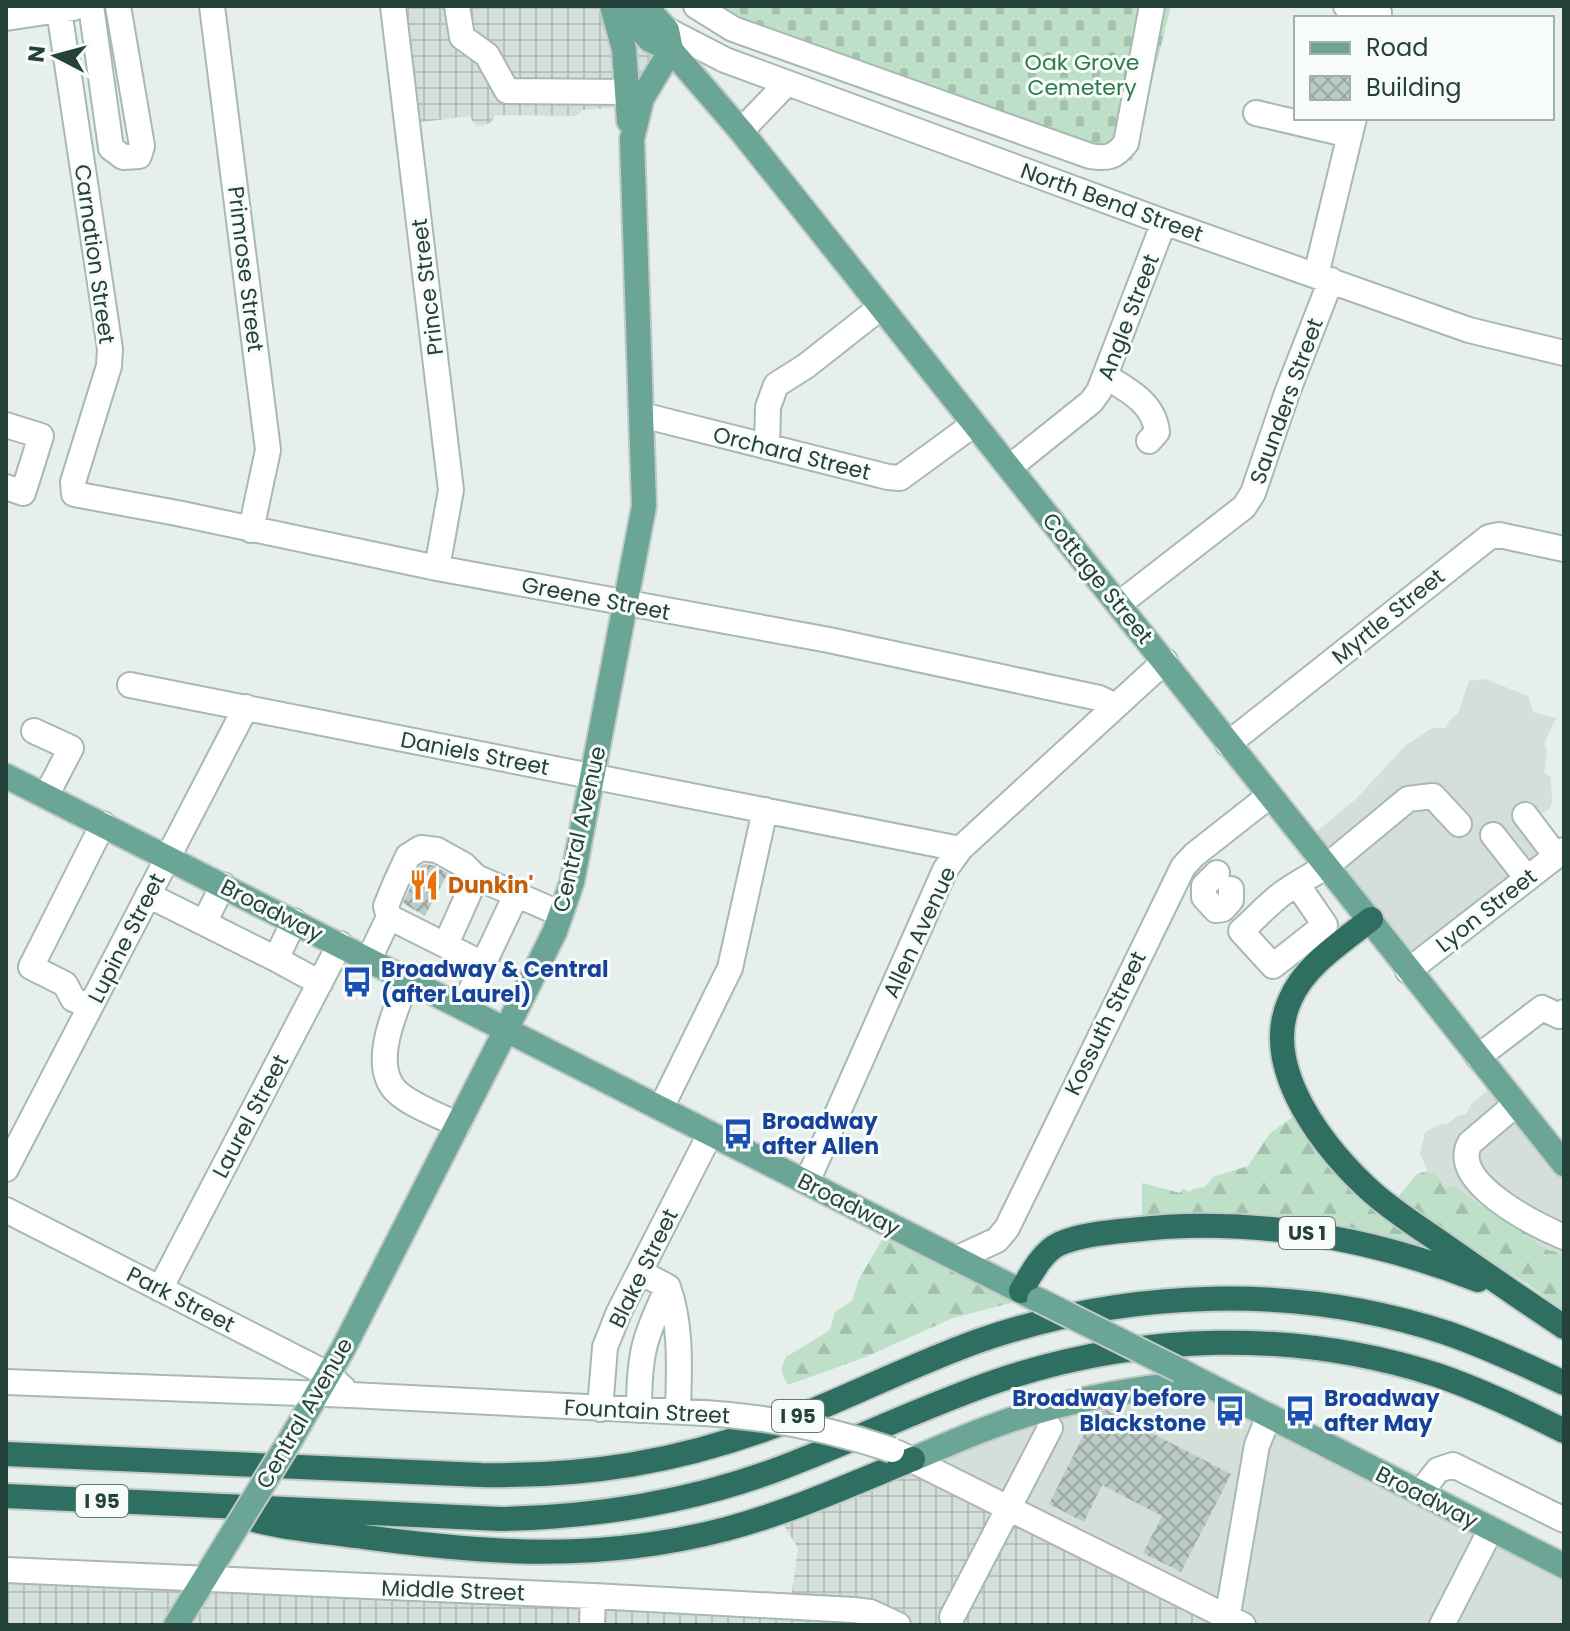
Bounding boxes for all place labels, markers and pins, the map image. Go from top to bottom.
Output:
restaurant icon: Dunkin' [407,868,441,902]
place label: Dunkin' [448,870,533,901]
place label: Broadway & Central (after Laurel) [381,954,609,1010]
bus stop icon: Broadway & Central (after Laurel) [340,965,374,999]
place label: Broadway after Allen [762,1106,879,1162]
bus stop icon: Broadway after Allen [721,1117,755,1151]
place label: Broadway before Blackstone [1012,1383,1206,1439]
place label: Broadway after May [1324,1383,1440,1439]
bus stop icon: Broadway before Blackstone [1213,1394,1247,1428]
bus stop icon: Broadway after May [1283,1394,1317,1428]

